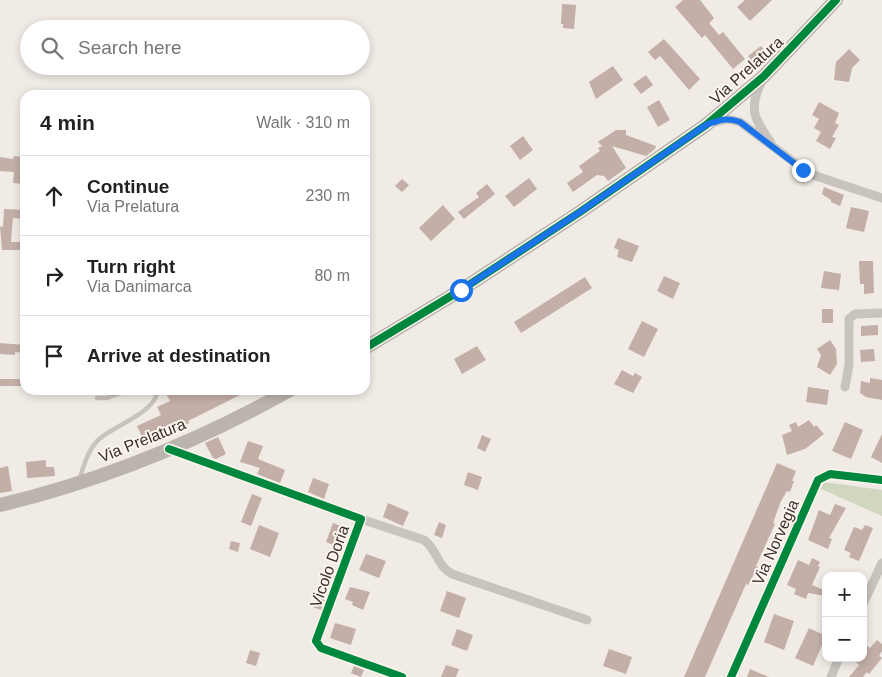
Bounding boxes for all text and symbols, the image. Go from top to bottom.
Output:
search box [20,20,370,75]
street label: Via Prelatura [706,33,786,108]
icon: search [38,34,66,62]
text: Search here [78,37,182,58]
text: 4 min [40,111,95,134]
text: Walk · 310 m [256,114,350,131]
route end [792,159,815,182]
text: Continue [87,176,169,197]
icon: ahead [40,182,68,210]
text: 230 m [306,187,350,204]
text: Via Prelatura [87,198,179,215]
text: Turn right [87,256,175,277]
icon: right [40,262,68,290]
text: 80 m [314,267,350,284]
text: Via Danimarca [87,278,192,295]
route start [450,279,473,302]
icon: arrive [40,342,68,370]
text: Arrive at destination [87,345,271,366]
street label: Via Prelatura [96,415,188,466]
street label: Via Norvegia [749,497,802,587]
street label: Vicolo Doria [307,523,352,609]
map controls [822,572,867,662]
button: + [822,572,867,617]
button: − [822,617,867,662]

